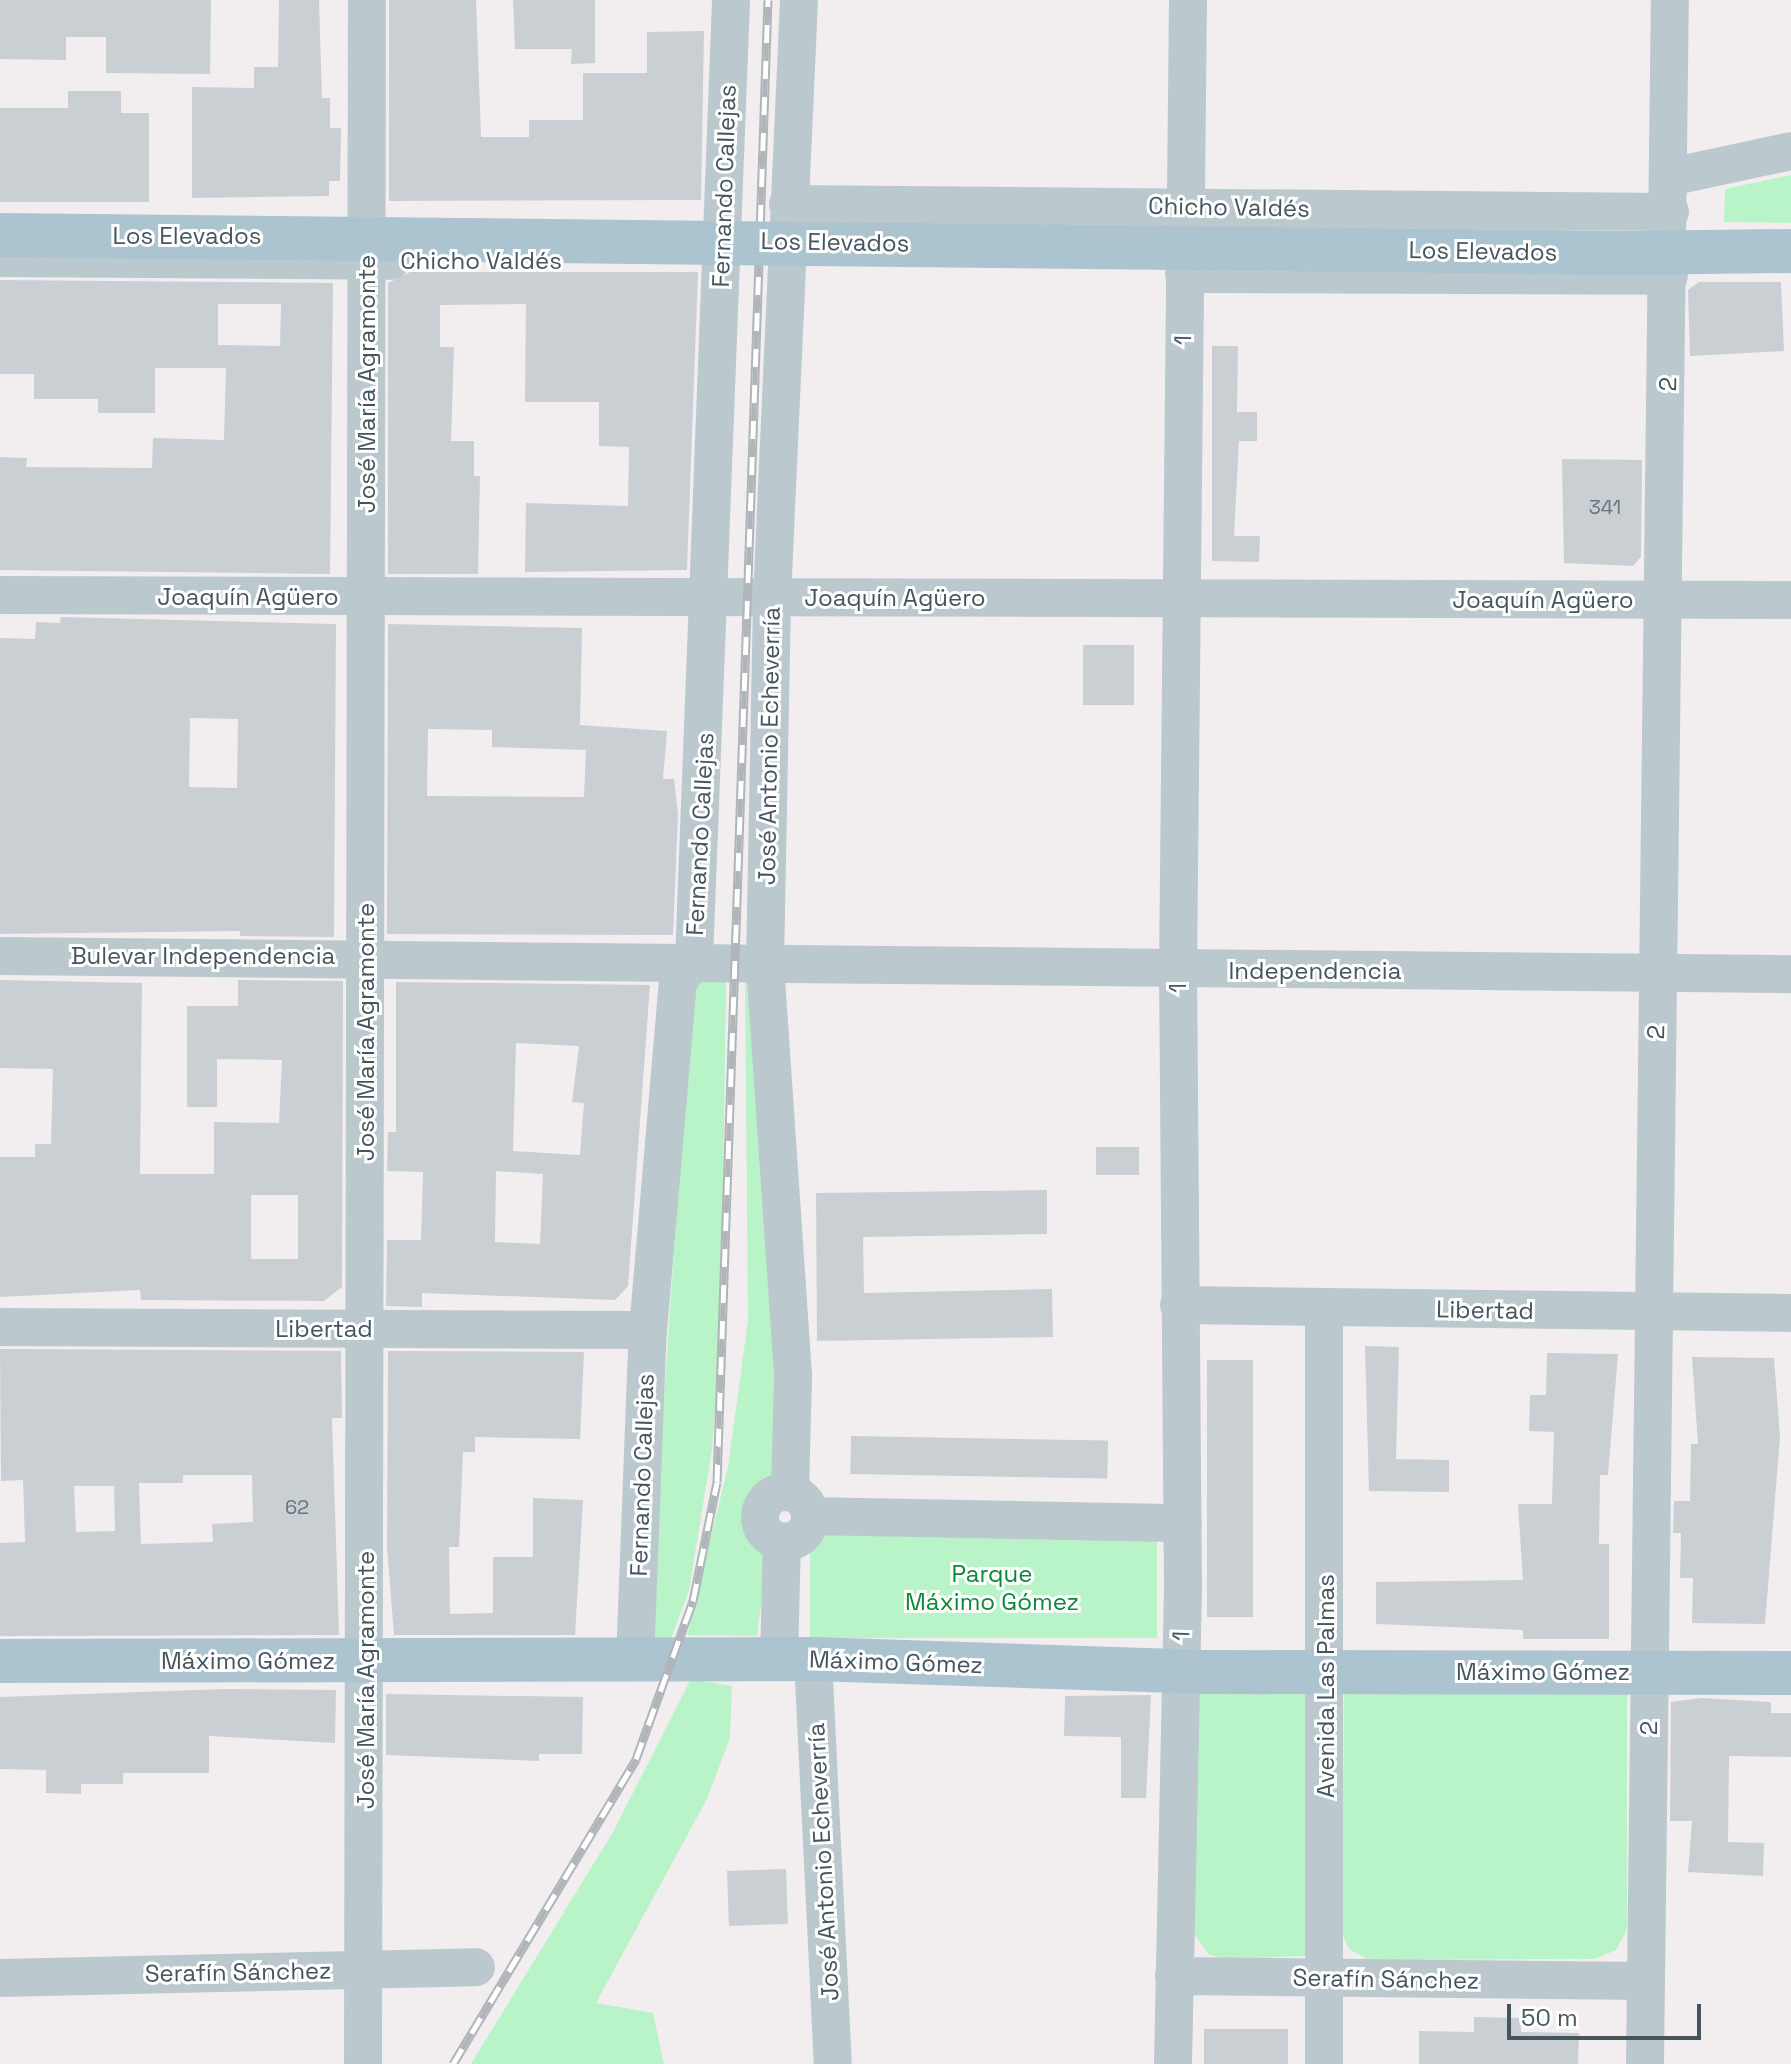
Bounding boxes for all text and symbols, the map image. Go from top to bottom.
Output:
street label: Fernando Callejas [706,84,742,288]
street label: Chicho Valdés [1148,191,1310,223]
street label: Los Elevados [113,222,261,250]
street label: Los Elevados [760,226,910,258]
street label: Los Elevados [1408,235,1558,267]
street label: Chicho Valdés [400,247,562,275]
street label: José María Agramonte [353,255,381,513]
street label: 1 [1169,335,1197,345]
street label: 2 [1653,377,1683,391]
house number: 341 [1589,495,1621,519]
street label: Joaquín Agüero [157,583,339,611]
street label: Joaquín Agüero [804,584,986,612]
street label: Joaquín Agüero [1452,586,1634,614]
street label: José Antonio Echeverría [752,606,786,886]
street label: Fernando Callejas [680,732,720,936]
street label: José María Agramonte [352,903,380,1161]
street label: Bulevar Independencia [71,942,335,970]
street label: Independencia [1228,957,1402,985]
street label: 1 [1164,983,1192,993]
street label: 2 [1641,1025,1671,1039]
street label: Libertad [1436,1295,1534,1325]
street label: Libertad [275,1315,373,1343]
street label: Fernando Callejas [624,1373,660,1577]
house number: 62 [285,1495,309,1519]
street label: José María Agramonte [352,1551,380,1809]
park label: Parque Máximo Gómez [905,1560,1079,1616]
street label: Avenida Las Palmas [1312,1574,1340,1798]
street label: 1 [1166,1630,1196,1642]
street label: Máximo Gómez [809,1645,983,1679]
street label: Máximo Gómez [161,1647,335,1675]
street label: Máximo Gómez [1456,1658,1630,1686]
street label: 2 [1635,1721,1663,1735]
street label: José Antonio Echeverría [801,1722,845,2002]
street label: Serafín Sánchez [144,1956,332,1988]
street label: Serafín Sánchez [1292,1963,1480,1995]
scale bar [1511,1988,1705,2038]
text: 50 m [1521,2002,1578,2033]

